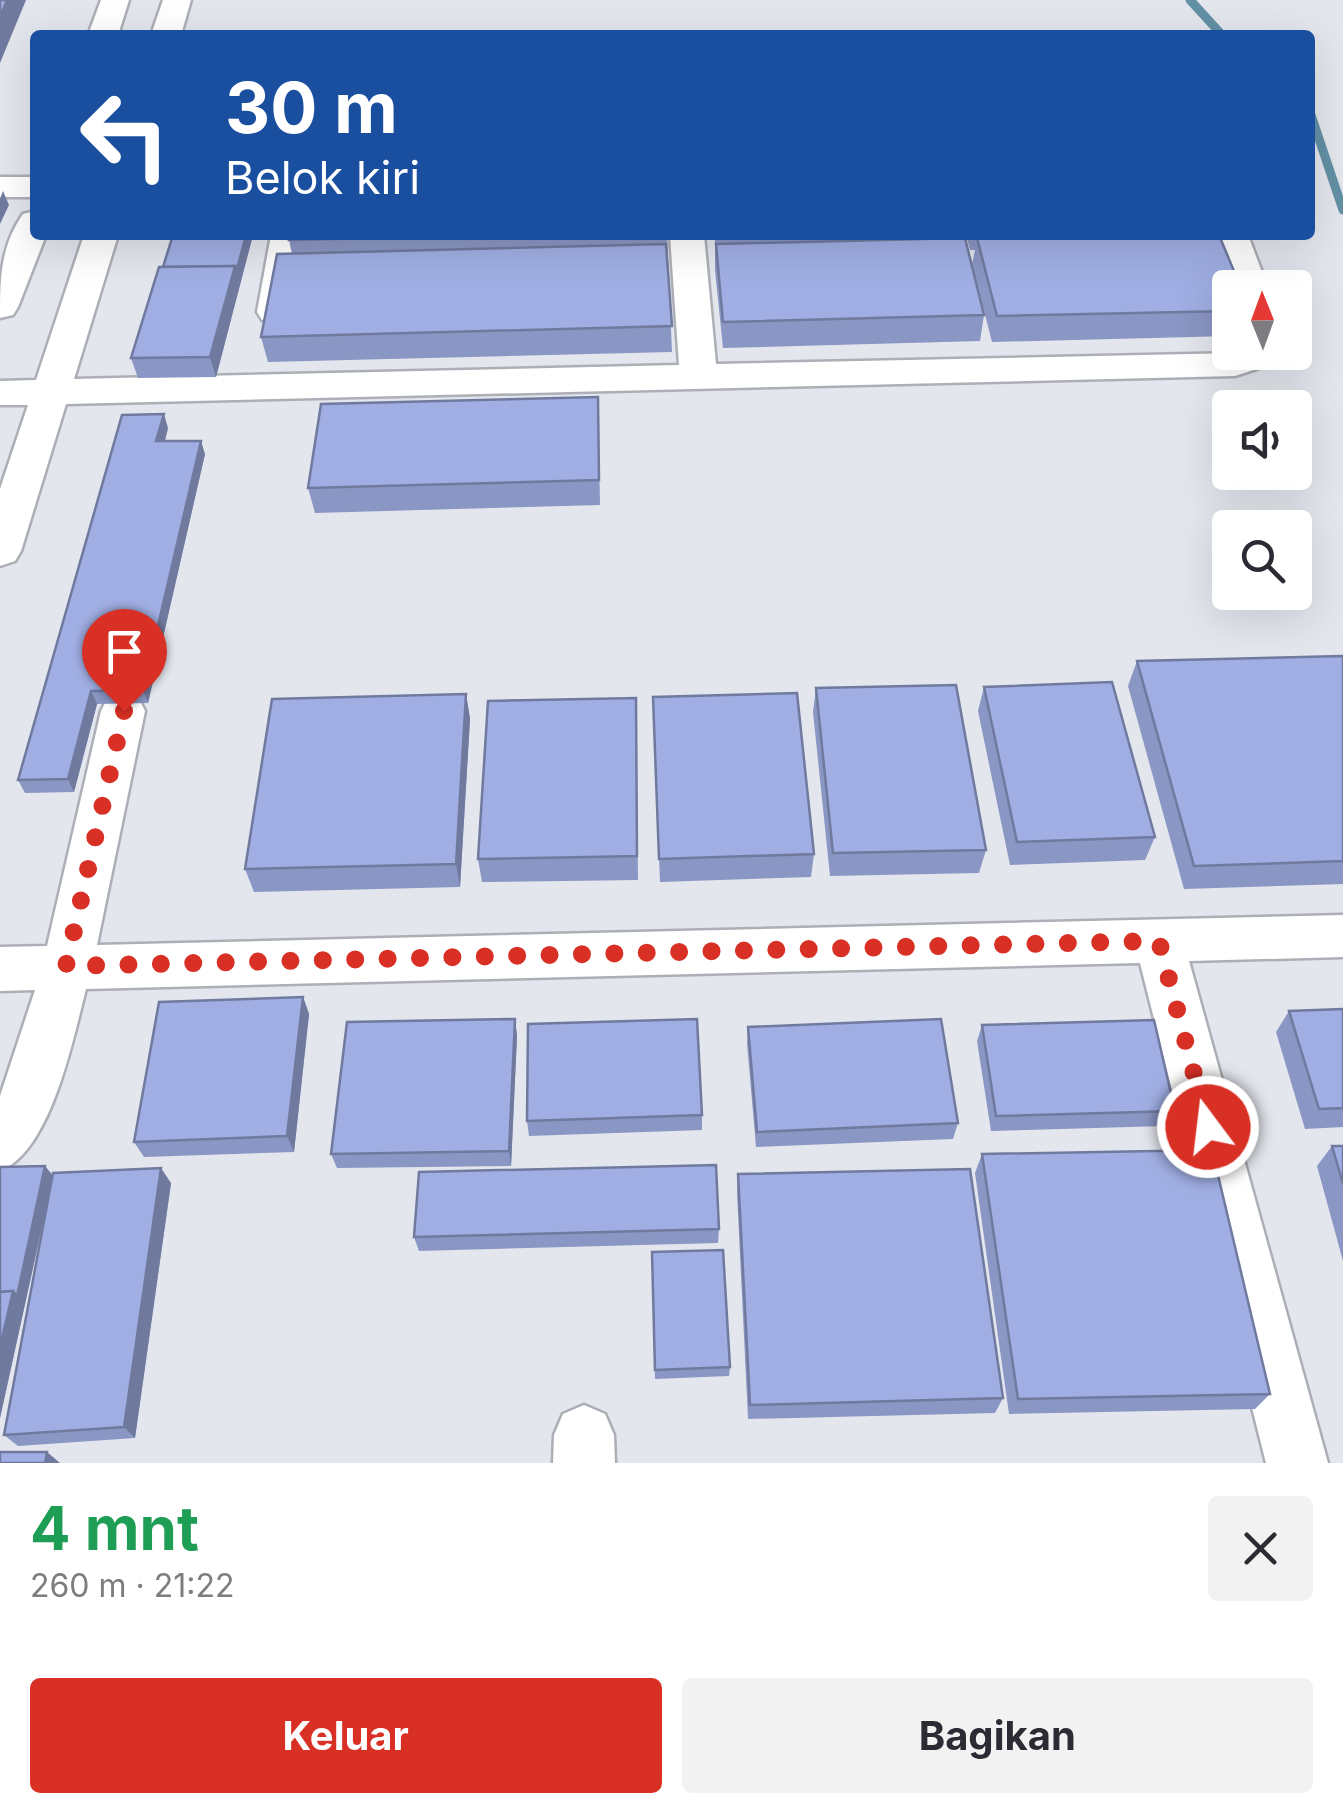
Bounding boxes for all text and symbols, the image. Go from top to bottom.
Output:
text: 30 m [225,65,398,150]
icon: left [60,70,190,200]
text: Belok kiri [225,150,420,205]
north arrow [1212,270,1312,370]
map controls [1212,270,1312,610]
button: sound [1212,390,1312,490]
button: search [1212,510,1312,610]
pin [82,609,167,712]
icon: arrive [97,624,152,679]
position arrow [1156,1075,1260,1179]
text: 4 mnt [30,1492,199,1564]
button: close [1208,1496,1313,1601]
text: 260 m · 21:22 [30,1566,235,1605]
button: Keluar [30,1678,662,1793]
button: Bagikan [682,1678,1313,1793]

